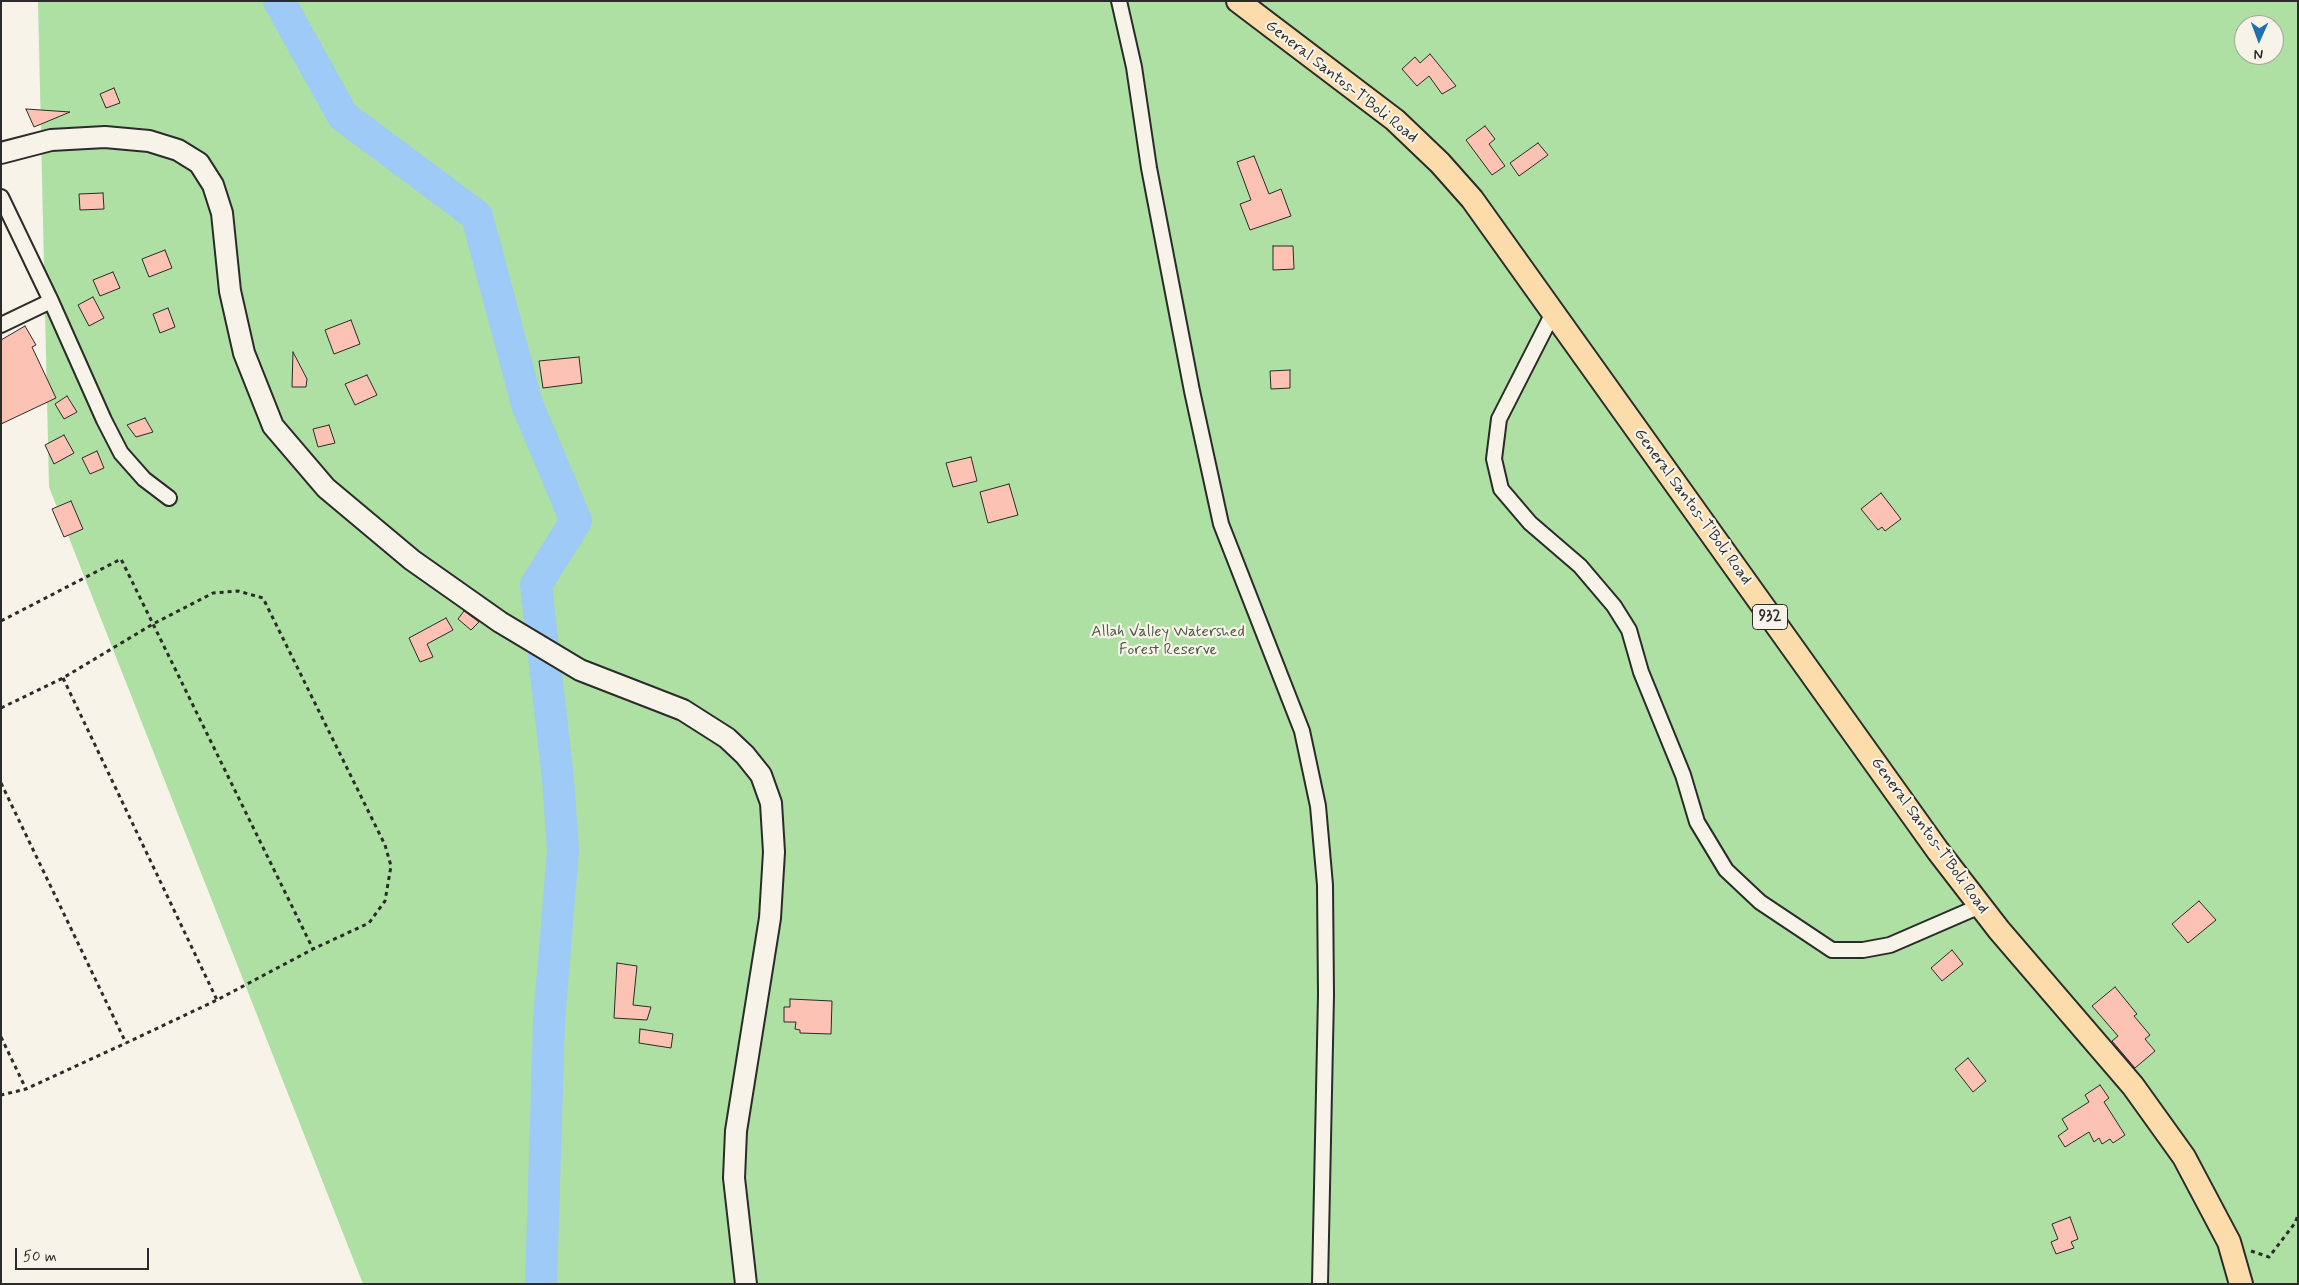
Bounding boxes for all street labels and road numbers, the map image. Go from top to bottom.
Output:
street label: General Santos-T'Boli Road [1261,16,1421,148]
street label: General Santos-T'Boli Road [1629,425,1755,589]
road number: 932 [1752,604,1788,630]
street label: General Santos-T'Boli Road [1866,754,1992,918]

